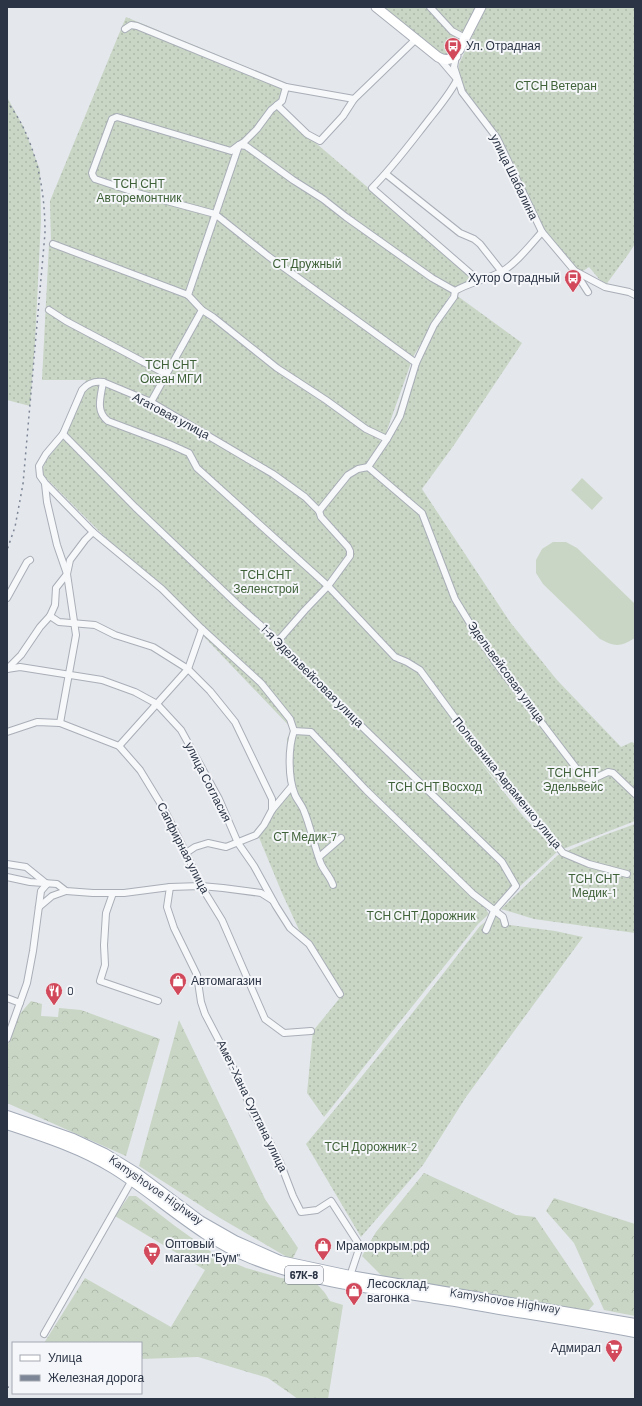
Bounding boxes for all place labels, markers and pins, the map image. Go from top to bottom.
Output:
bus stop icon: Ул. Отрадная [443,36,463,61]
place label: Ул. Отрадная [466,38,541,53]
bus stop icon: Хутор Отрадный [563,268,583,293]
place label: Хутор Отрадный [468,270,560,285]
shop icon: Автомагазин [168,971,188,996]
place label: Автомагазин [191,973,262,987]
restaurant icon: 0 [44,981,64,1006]
place label: 0 [67,983,74,997]
place label: Оптовый магазин "Бум" [165,1236,240,1265]
shop icon: Мраморкрым.рф [313,1236,333,1261]
place label: Мраморкрым.рф [336,1238,430,1253]
supermarket icon: Оптовый магазин "Бум" [142,1241,162,1266]
place label: Лесосклад, вагонка [367,1276,430,1304]
shop icon: Лесосклад, вагонка [344,1281,364,1306]
supermarket icon: Адмирал [604,1338,624,1363]
place label: Адмирал [551,1340,601,1355]

